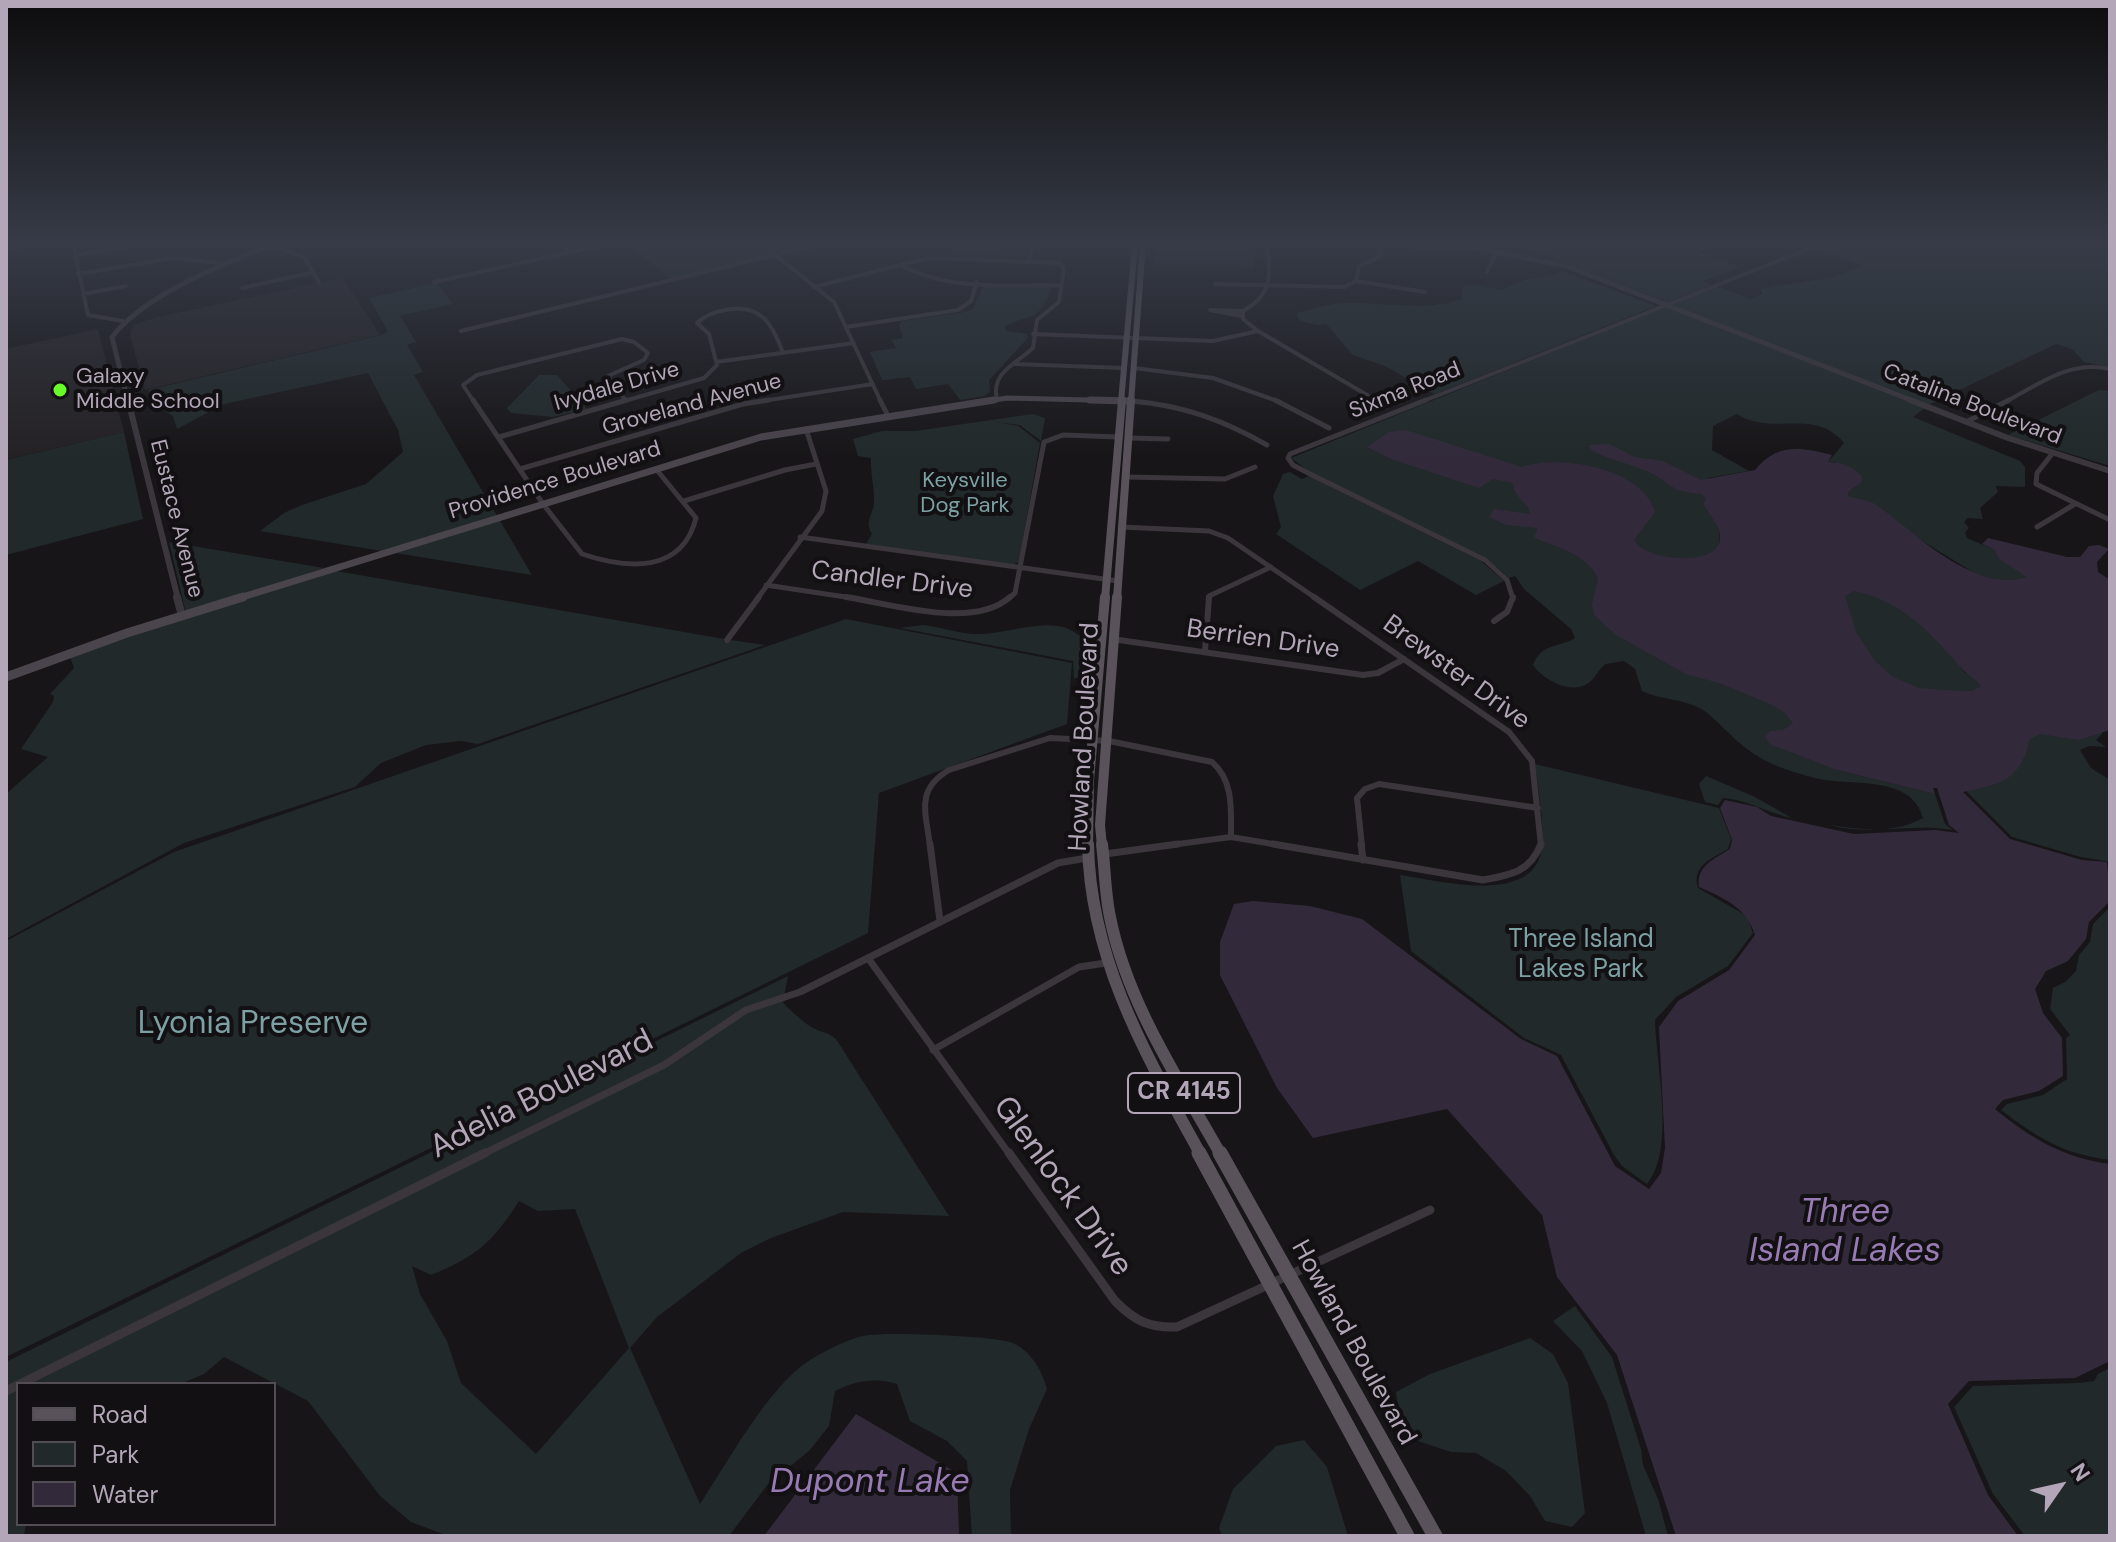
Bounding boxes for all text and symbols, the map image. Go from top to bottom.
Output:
street label: Ivydale Drive [551,357,683,417]
street label: Sixma Road [1346,357,1464,425]
street label: Catalina Boulevard [1879,359,2065,451]
place label: Galaxy Middle School [76,364,220,416]
street label: Groveland Avenue [600,368,784,442]
marker: Galaxy Middle School [51,381,69,399]
street label: Providence Boulevard [446,436,664,526]
street label: Eustace Avenue [144,437,208,601]
park label: Keysville Dog Park [920,468,1010,520]
street label: Candler Drive [809,556,975,606]
street label: Brewster Drive [1376,609,1536,737]
street label: Berrien Drive [1185,614,1341,666]
street label: Howland Boulevard [1063,622,1107,852]
park label: Three Island Lakes Park [1508,924,1654,986]
park label: Lyonia Preserve [138,1006,368,1044]
street label: Adelia Boulevard [424,1022,660,1168]
road number: CR 4145 [1128,1073,1240,1113]
street label: Glenlock Drive [984,1090,1140,1284]
water label: Three Island Lakes [1749,1193,1941,1272]
street label: Howland Boulevard [1284,1235,1422,1451]
legend [16,1382,276,1526]
text: Road [92,1399,148,1430]
text: Park [92,1439,139,1470]
north arrow [2020,1446,2100,1526]
text: N [2064,1458,2097,1487]
water label: Dupont Lake [770,1463,970,1503]
text: Water [92,1479,158,1510]

